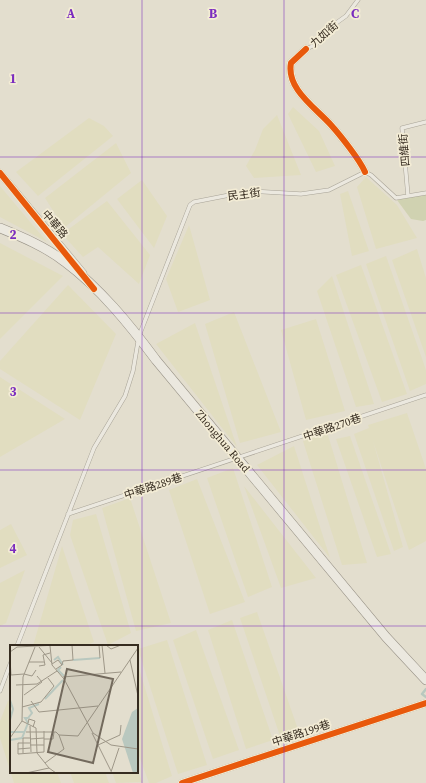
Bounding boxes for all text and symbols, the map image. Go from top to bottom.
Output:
text: A [67,5,76,22]
text: B [209,5,218,22]
text: C [351,5,359,22]
street label: 九如街 [307,18,342,51]
text: 1 [9,70,17,87]
street label: 四維街 [396,133,413,167]
street label: 民主街 [227,185,261,204]
street label: 中華路 [38,207,71,242]
text: 2 [9,226,17,243]
text: 3 [9,383,17,400]
street label: Zhonghua Road [192,407,254,476]
street label: 中華路270巷 [301,411,363,444]
street label: 中華路289巷 [122,470,184,503]
text: 4 [9,540,17,557]
inset map [10,645,138,773]
street label: 中華路199巷 [270,717,332,750]

